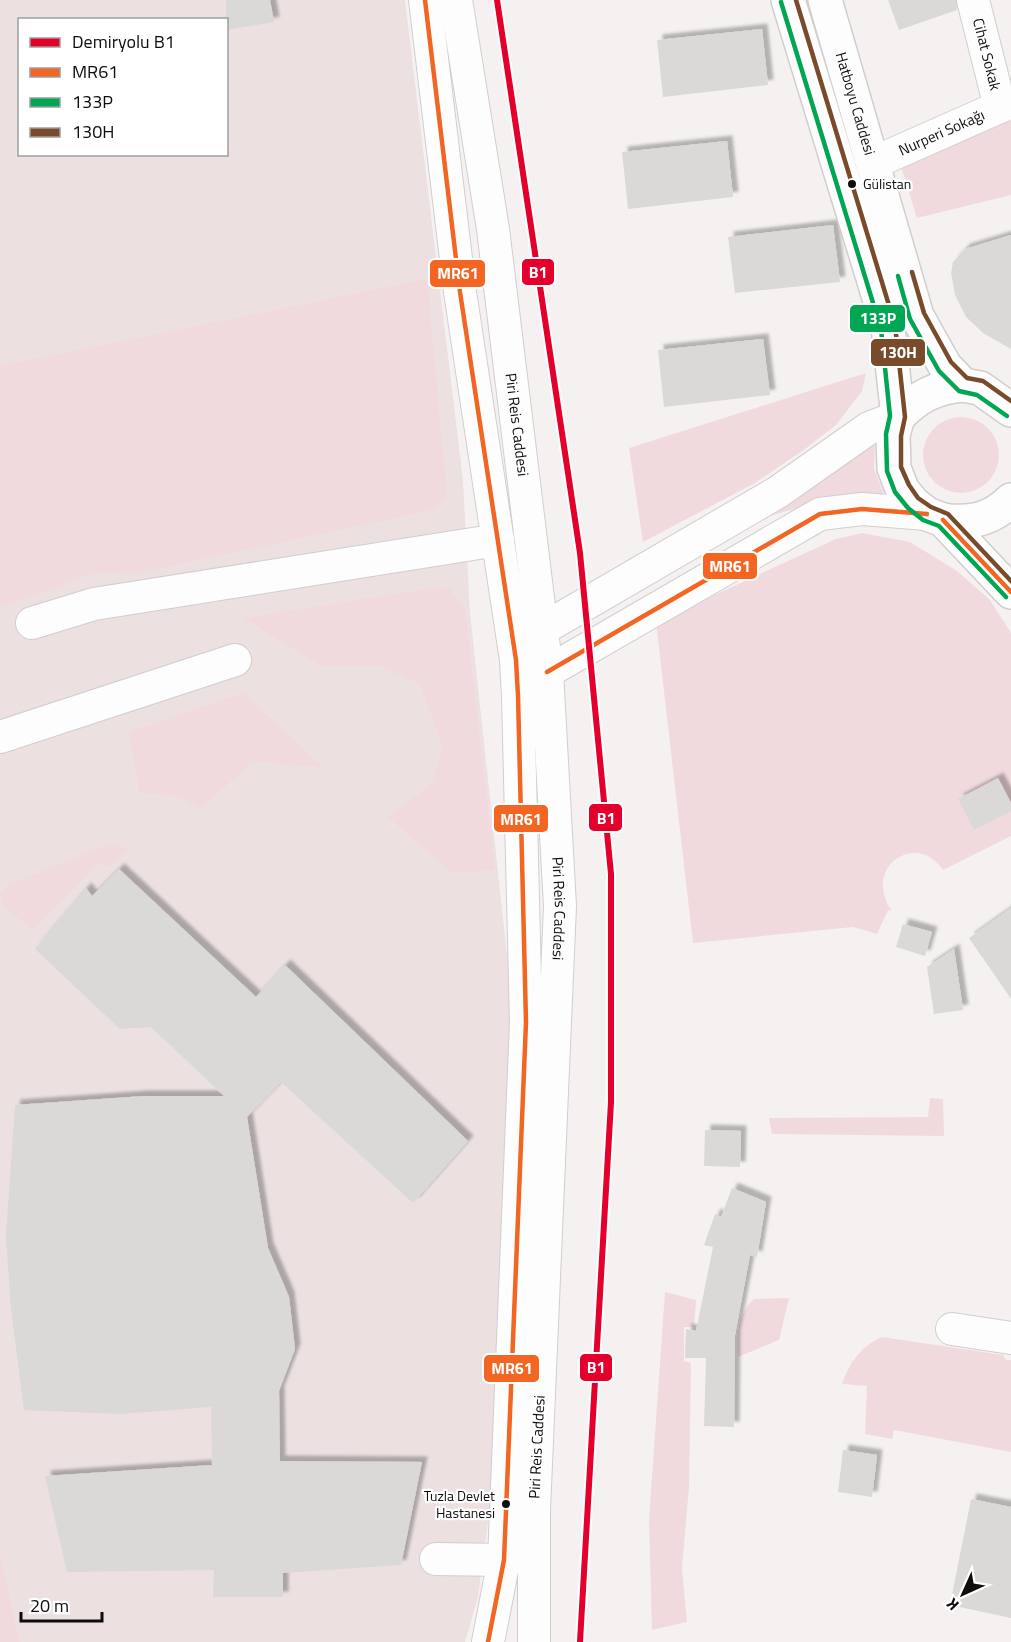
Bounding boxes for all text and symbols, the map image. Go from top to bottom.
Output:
street label: Cihat Sokak [967,16,1007,93]
legend [18,18,228,156]
text: Demiryolu B1 [72,28,175,55]
street label: Hatboyu Caddesi [830,49,882,158]
text: MR61 [72,58,118,85]
text: 133P [72,88,113,115]
street label: Nurperi Sokağı [895,103,988,161]
text: 130H [72,118,114,145]
place label: Gülistan [863,173,911,194]
marker: Gülistan [846,178,858,190]
line badge: B1 [521,258,555,286]
line badge: MR61 [429,259,486,288]
text: B1 [529,260,547,284]
text: MR61 [437,261,479,285]
line badge: 133P [849,304,906,333]
text: 133P [860,306,897,330]
line badge: 130H [870,338,926,367]
text: 130H [879,340,917,364]
street label: Piri Reis Caddesi [500,372,535,477]
line badge: MR61 [702,552,758,580]
text: MR61 [709,554,751,578]
line badge: B1 [588,803,623,832]
line badge: MR61 [493,804,549,833]
text: B1 [597,806,615,830]
text: MR61 [500,807,542,831]
street label: Piri Reis Caddesi [546,856,572,961]
line badge: B1 [579,1353,613,1382]
line badge: MR61 [483,1354,540,1383]
text: B1 [587,1355,605,1379]
text: MR61 [491,1356,533,1380]
street label: Piri Reis Caddesi [522,1395,551,1499]
place label: Tuzla Devlet Hastanesi [424,1485,495,1523]
marker: Tuzla Devlet Hastanesi [500,1498,512,1510]
north arrow [933,1564,993,1624]
scale bar [21,1585,102,1623]
text: 20 m [30,1592,69,1619]
text: K [940,1592,964,1616]

